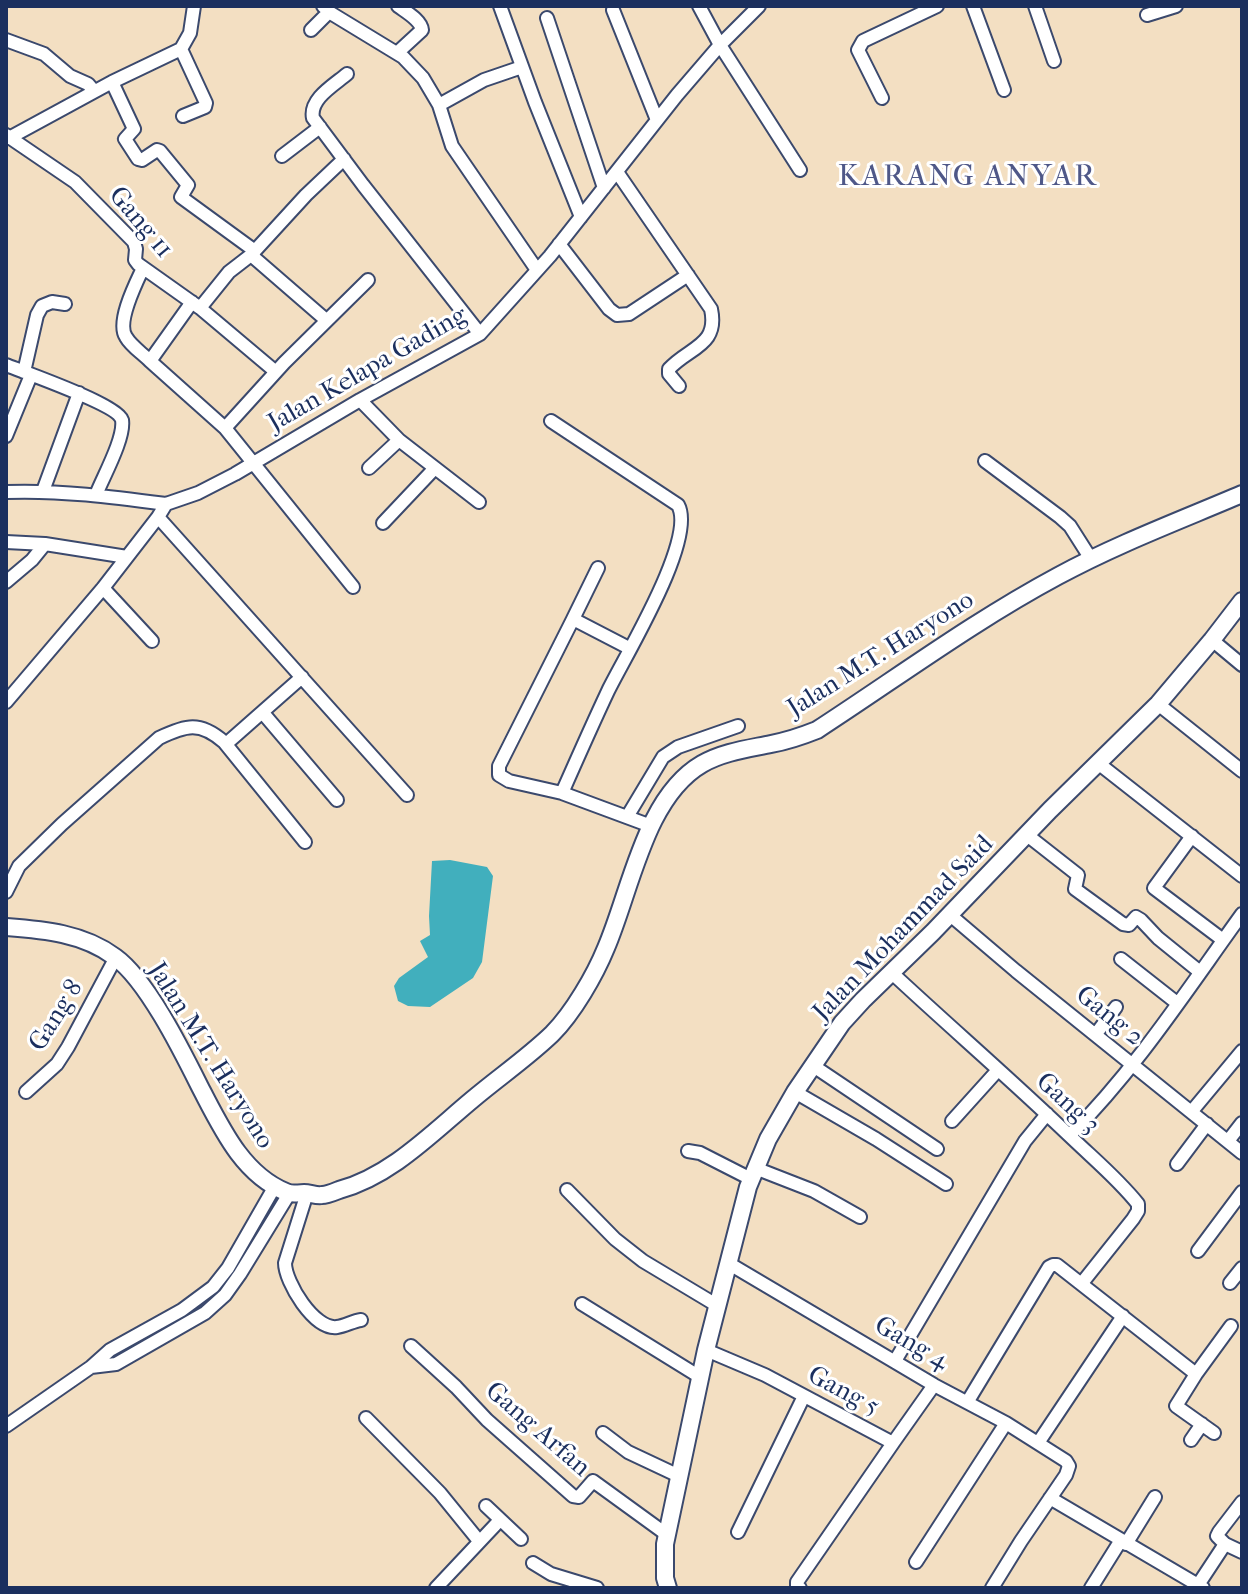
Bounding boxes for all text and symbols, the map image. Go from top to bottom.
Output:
district label: KARANG ANYAR [838,160,1098,196]
street label: Gang 11 [101,181,179,265]
street label: Jalan Kelapa Gading [263,300,473,440]
street label: Jalan M.T. Haryono [782,585,980,725]
street label: Jalan Mohammad Said [807,830,1001,1028]
street label: Jalan M.T. Haryono [140,957,280,1155]
street label: Gang 8 [23,975,91,1057]
street label: Gang 2 [1069,980,1149,1054]
street label: Gang 3 [1029,1067,1105,1141]
street label: Gang 4 [868,1310,954,1378]
street label: Gang 5 [802,1360,884,1424]
street label: Gang Arfan [478,1376,596,1484]

